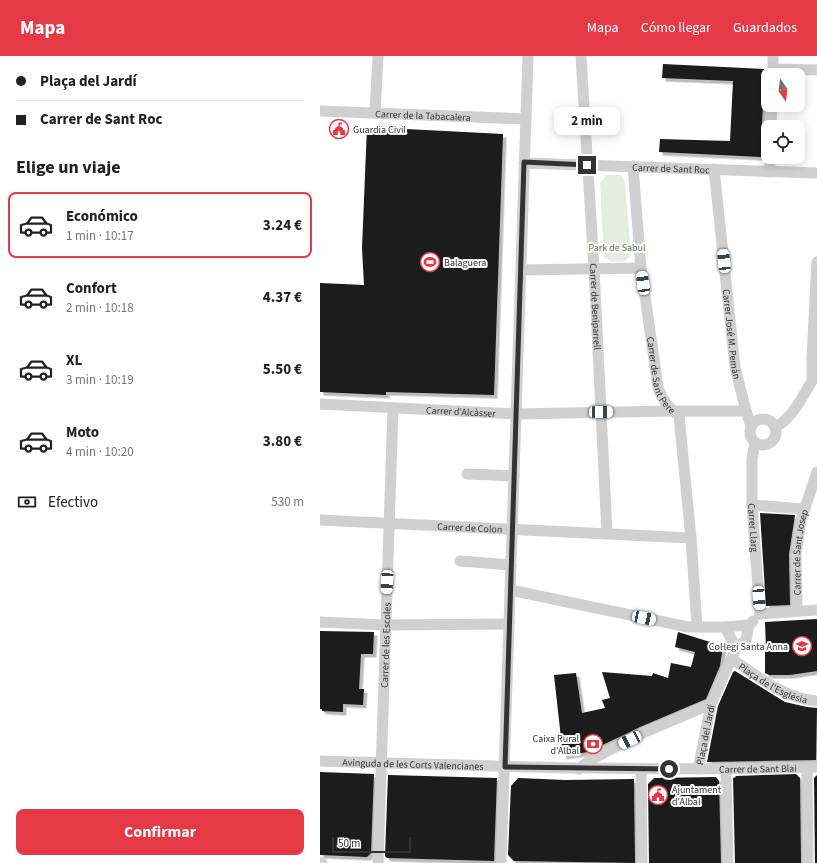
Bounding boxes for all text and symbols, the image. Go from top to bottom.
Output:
text: Mapa [20,15,65,42]
text: Mapa [587,18,619,38]
text: Cómo llegar [641,18,711,38]
text: Guardados [733,18,797,38]
north arrow [761,68,805,112]
map controls [761,68,805,164]
text: Plaça del Jardí [40,71,137,92]
street label: Carrer de la Tabacalera [375,107,471,125]
callout: 2 min [554,107,620,135]
text: Carrer de Sant Roc [40,109,163,130]
text: 2 min [571,112,603,130]
public building icon: Guardia Civil [328,118,350,140]
button: locate [761,120,805,164]
place label: Guardia Civil [353,123,406,137]
text: Elige un viaje [16,155,121,180]
route end [578,156,596,174]
street label: Carrer de Sant Roc [632,161,710,177]
text: Económico [66,206,138,227]
icon: car [18,207,54,243]
text: 3.24 € [263,215,302,236]
text: 1 min · 10:17 [66,227,134,245]
park label: Park de Sabul [588,241,646,255]
car [717,248,731,274]
sports icon: Balaguera [419,251,441,273]
place label: Balaguera [444,256,486,270]
street label: Carrer de Beniparrell [586,263,604,351]
car [635,270,651,296]
text: Confort [66,278,117,299]
icon: car [18,279,54,315]
text: 4.37 € [263,287,302,308]
street label: Carrer José M. Pemán [719,288,744,381]
text: 2 min · 10:18 [66,299,134,317]
street label: Carrer de Sant Pere [643,336,678,417]
text: XL [66,350,82,371]
icon: car [18,351,54,387]
text: 5.50 € [263,359,302,380]
text: 3 min · 10:19 [66,371,134,389]
street label: Carrer d'Alcàsser [425,403,497,421]
car [589,406,613,418]
text: Moto [66,422,99,443]
icon: car [18,423,54,459]
text: 3.80 € [263,431,302,452]
text: 4 min · 10:20 [66,443,134,461]
icon: cash [16,491,38,513]
text: Efectivo [48,492,98,513]
text: 530 m [271,493,304,511]
street label: Carrer Llarg [744,503,761,553]
street label: Carrer de Sant Josep [790,507,812,596]
street label: Carrer de Colon [437,520,503,537]
car [380,570,394,594]
car [752,586,766,610]
street label: Carrer de les Escoles [378,602,395,688]
car [631,610,657,626]
school or university icon: Col·legi Santa Anna [791,635,813,657]
place label: Col·legi Santa Anna [709,640,788,654]
street label: Plaça de l'Església [735,660,809,707]
street label: Plaça del Jardí [693,703,719,766]
car [617,729,643,751]
place label: Caixa Rural d'Albal [532,732,579,758]
bank icon: Caixa Rural d'Albal [582,733,604,755]
street label: Avinguda de les Corts Valencianes [342,756,484,774]
route start [660,760,678,778]
street label: Carrer de Sant Blai [719,762,797,777]
place label: Ajuntament d'Albal [672,783,722,809]
public building icon: Ajuntament d'Albal [647,784,669,806]
button: Confirmar [16,809,304,855]
scale bar [332,835,411,854]
text: 50 m [338,836,360,851]

